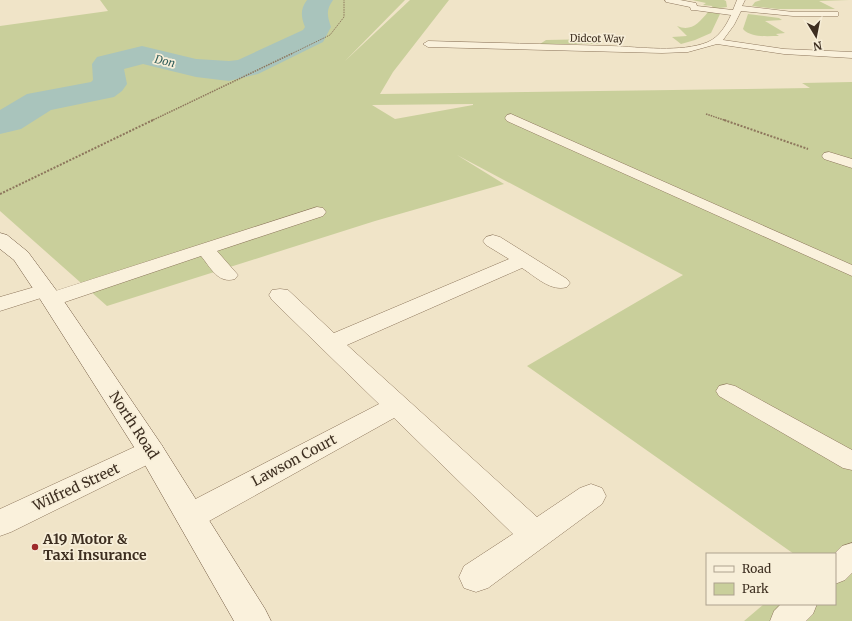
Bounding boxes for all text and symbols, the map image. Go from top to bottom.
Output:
north arrow [796,16,836,56]
street label: Didcot Way [570,32,624,45]
text: N [812,38,823,54]
water label: Don [152,51,177,70]
street label: North Road [105,388,163,463]
street label: Lawson Court [248,430,340,490]
street label: Wilfred Street [29,459,123,515]
place label: A19 Motor & Taxi Insurance [42,530,147,564]
marker: A19 Motor & Taxi Insurance [30,542,40,552]
legend [706,553,836,605]
text: Road [742,561,771,576]
text: Park [742,581,769,596]

